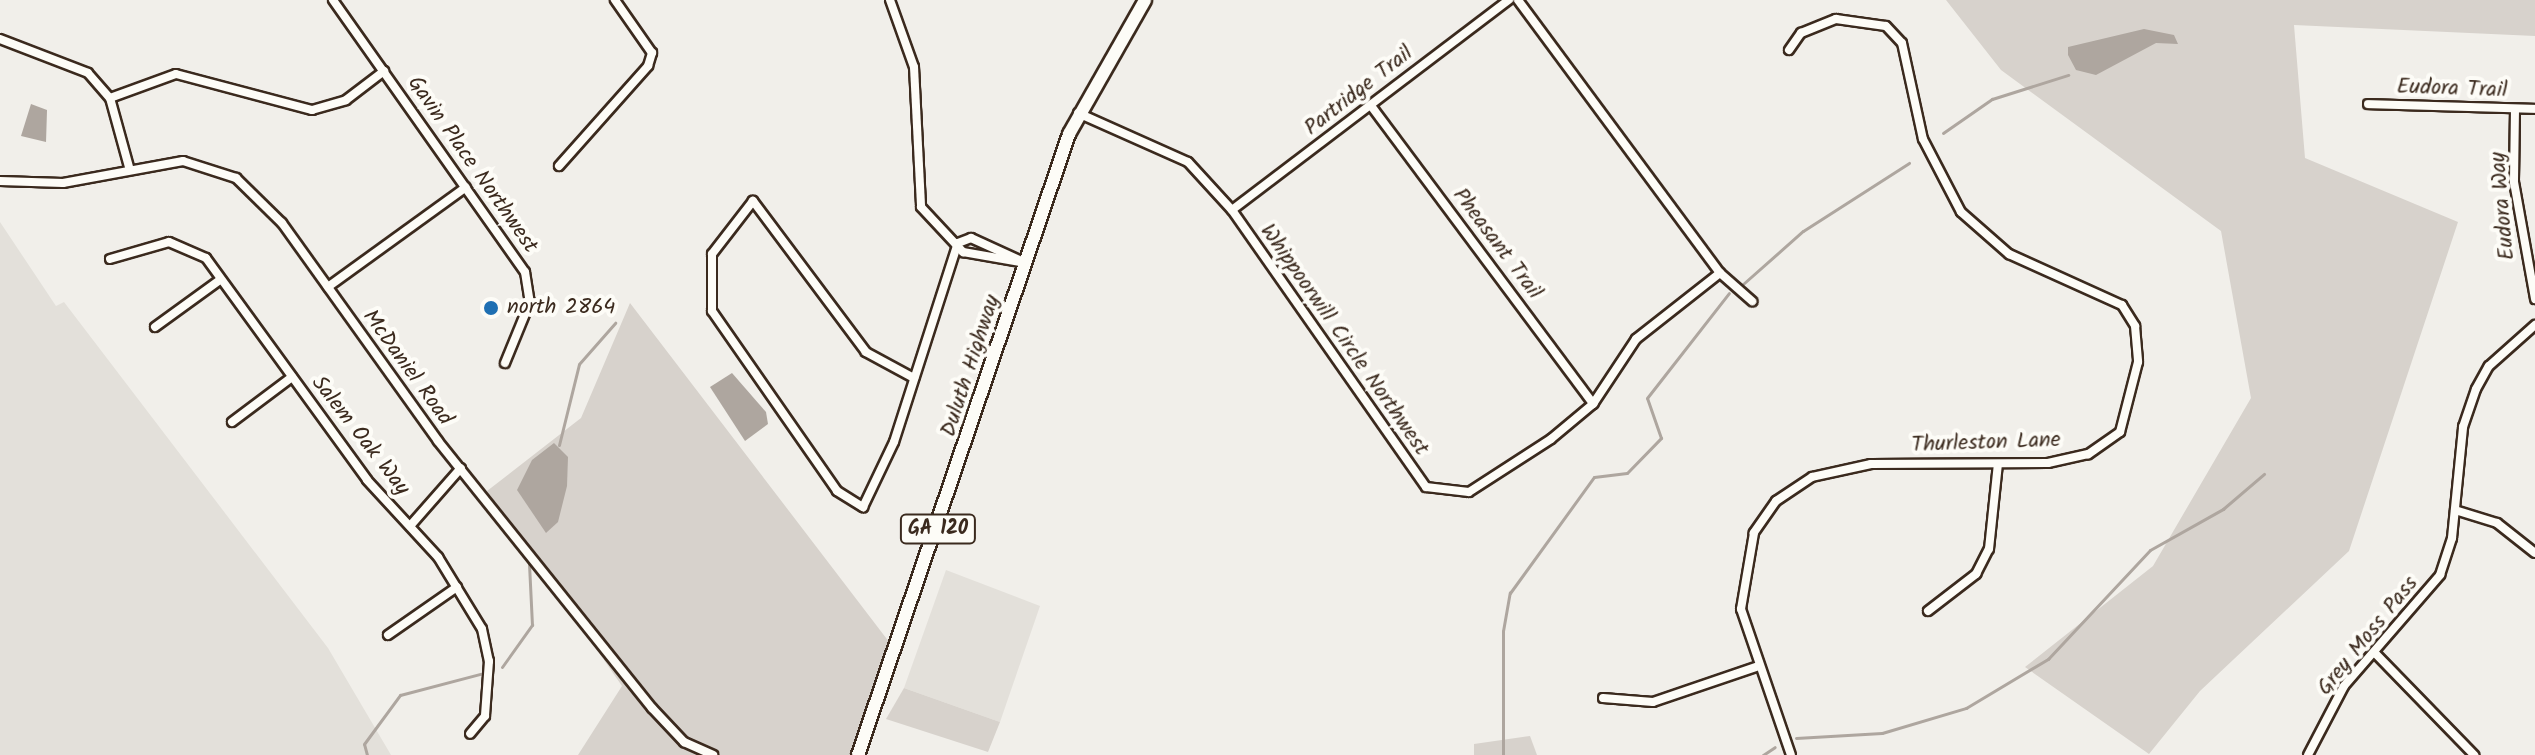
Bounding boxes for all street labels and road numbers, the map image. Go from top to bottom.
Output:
street label: Partridge Trail [1299,40,1419,142]
street label: Gavin Place Northwest [401,71,543,259]
street label: Eudora Trail [2396,74,2508,104]
street label: Eudora Way [2485,151,2521,261]
street label: Pheasant Trail [1447,183,1547,305]
street label: Whippoorwill Circle Northwest [1254,219,1434,461]
street label: Duluth Highway [936,292,1006,440]
street label: McDaniel Road [356,305,458,431]
street label: Salem Oak Way [305,371,415,501]
street label: Thurleston Lane [1911,427,2061,459]
road number: GA 120 [898,513,978,545]
street label: Grey Moss Pass [2312,571,2424,701]

